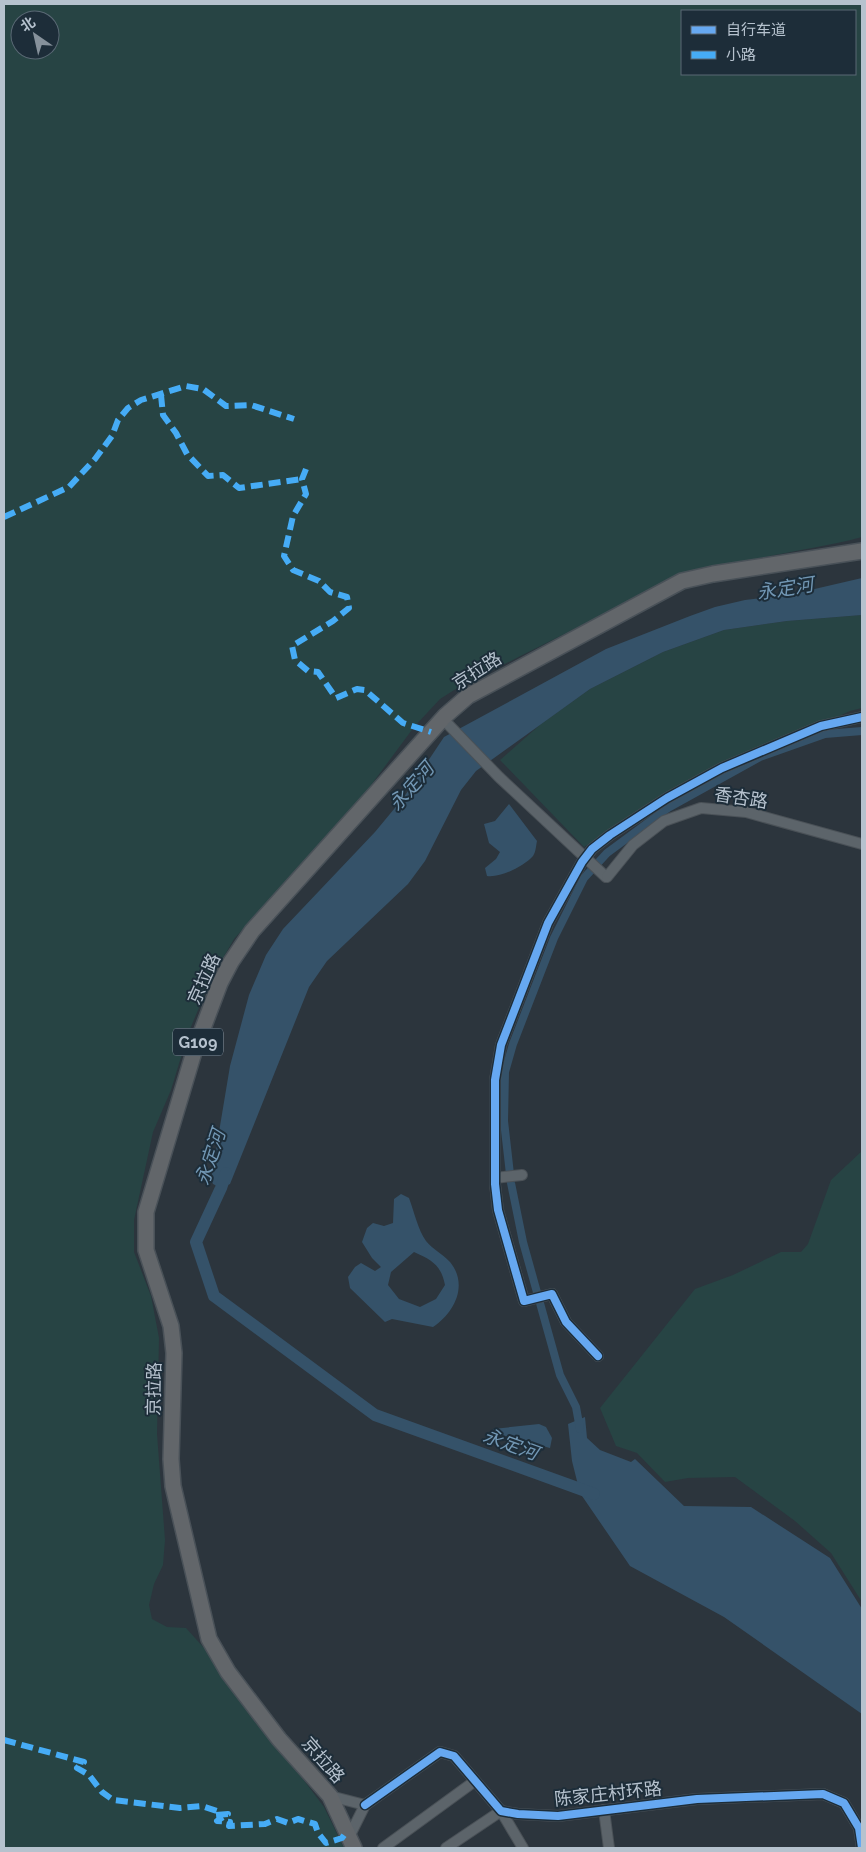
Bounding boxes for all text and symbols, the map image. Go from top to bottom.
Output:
north arrow [10,10,60,60]
legend [681,10,856,75]
text: 北 [17,14,38,35]
text: 自行车道 [726,21,786,39]
text: 小路 [726,46,756,64]
water label: 永定河 [755,572,819,603]
street label: 京拉路 [448,647,505,694]
water label: 永定河 [384,754,441,815]
street label: 香杏路 [713,783,769,812]
street label: 京拉路 [183,950,224,1008]
road number: G109 [173,1028,223,1056]
water label: 永定河 [191,1123,231,1188]
street label: 京拉路 [143,1362,164,1416]
water label: 永定河 [480,1424,545,1465]
street label: 京拉路 [298,1732,349,1787]
street label: 陈家庄村环路 [553,1777,663,1810]

